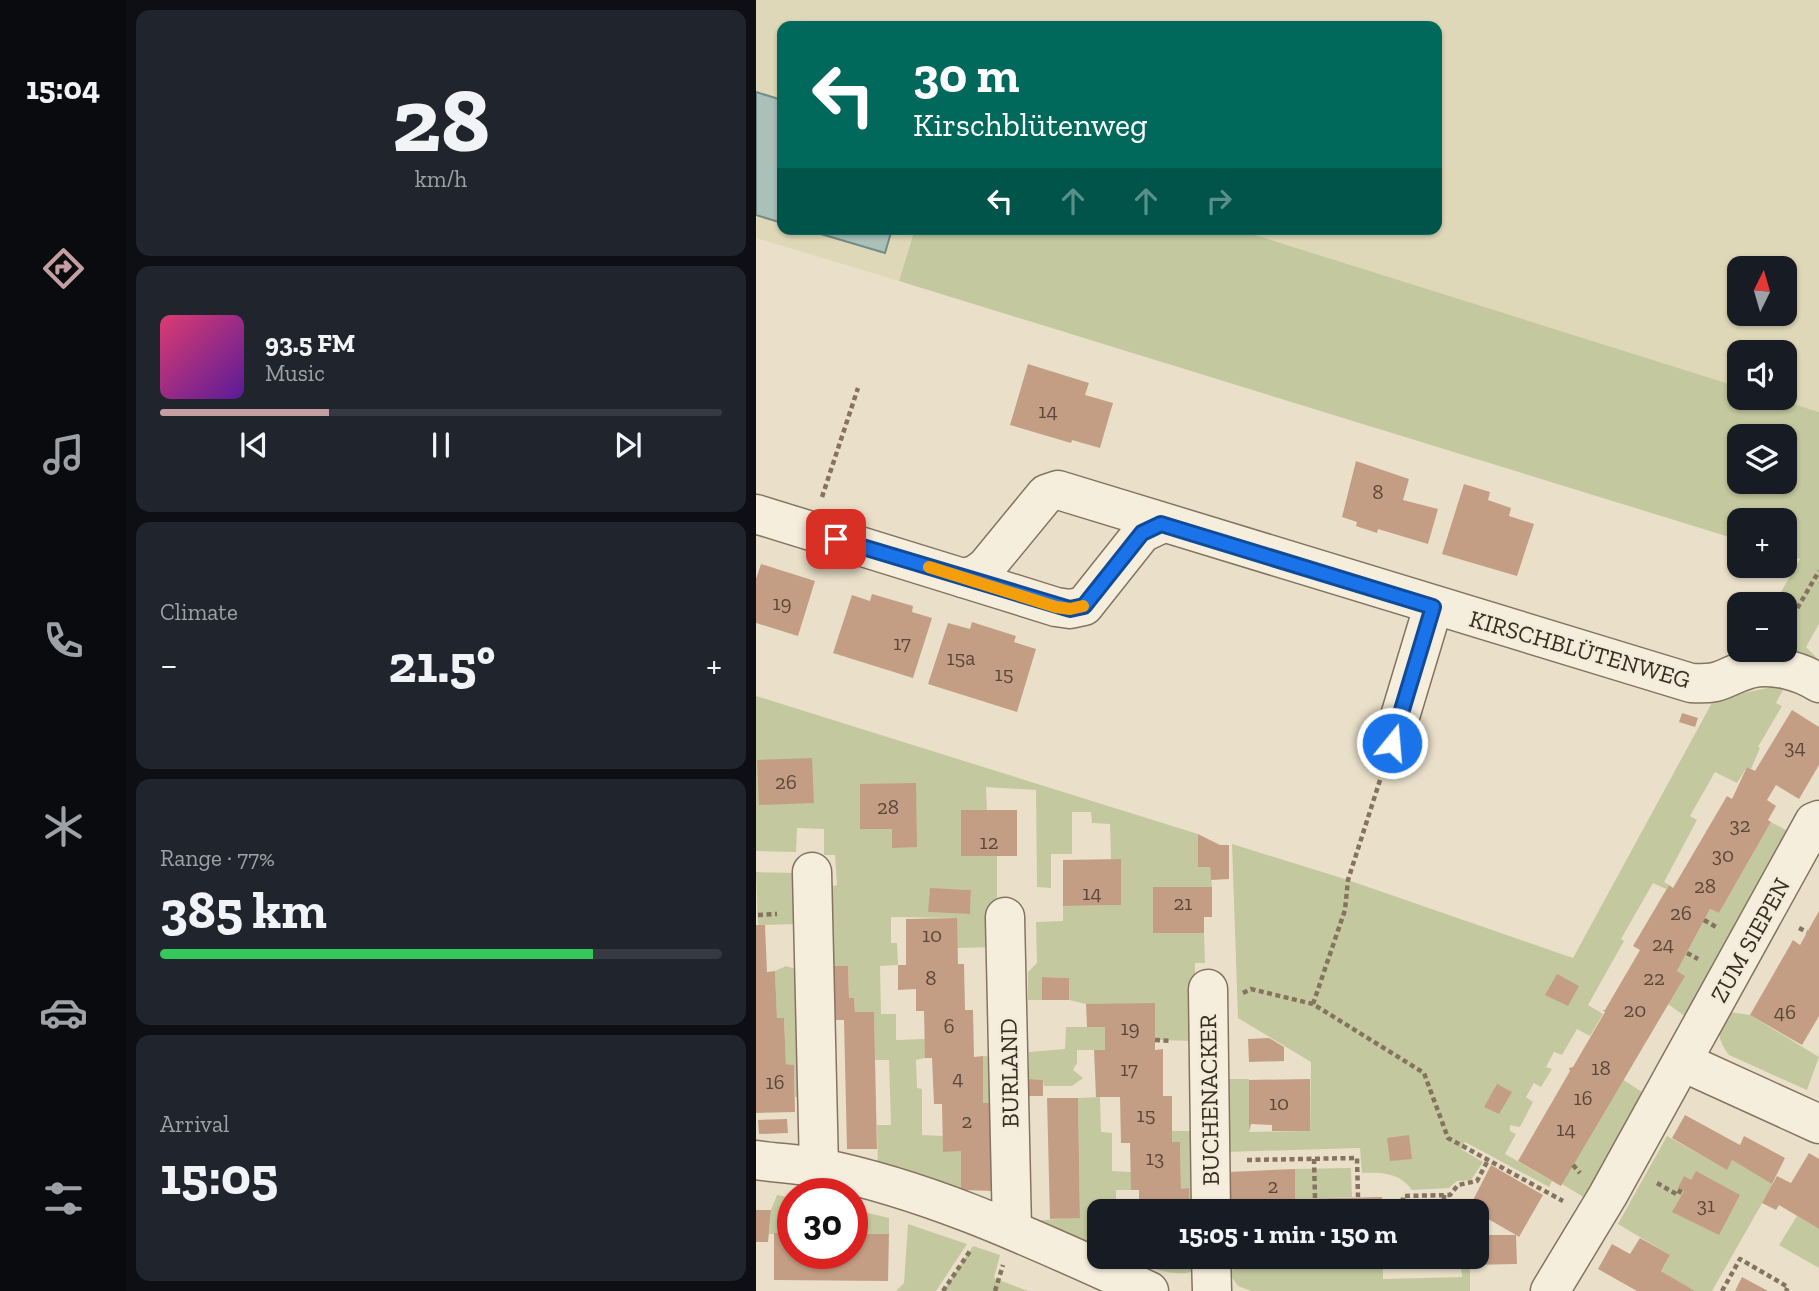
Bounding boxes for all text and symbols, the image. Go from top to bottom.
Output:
text: 30 m [913,46,1019,105]
icon: left [798,49,889,140]
text: 28 [392,65,490,174]
text: 15:04 [26,69,100,107]
text: Kirschblütenweg [913,106,1148,144]
text: km/h [415,165,467,193]
icon: left [981,182,1019,220]
icon: ahead [1054,182,1092,220]
icon: ahead [1127,182,1165,220]
icon: right [1200,182,1238,220]
icon: directions [39,244,88,293]
north arrow [1727,256,1797,326]
map controls [1727,256,1797,662]
text: 93.5 FM [265,327,355,359]
button: sound [1727,340,1797,410]
text: Music [265,359,325,387]
house number: 14 [1038,398,1058,423]
button: layers [1727,424,1797,494]
icon: previous [235,426,273,464]
icon: pause [422,426,460,464]
icon: next [609,426,647,464]
icon: music [39,430,88,479]
house number: 8 [1372,479,1384,504]
button: + [1727,508,1797,578]
pin [806,509,866,569]
icon: arrive [817,520,855,558]
house number: 19 [772,590,792,615]
button: − [1727,592,1797,662]
text: Climate [160,598,238,626]
street label: KIRSCHBLÜTENWEG [1466,604,1694,694]
icon: phone [39,616,88,665]
house number: 17 [893,630,911,655]
text: 21.5° [388,633,495,695]
text: − [160,642,178,688]
text: + [706,642,722,688]
house number: 15a [947,645,975,670]
house number: 15 [995,661,1013,686]
position arrow [1355,706,1429,780]
house number: 34 [1784,734,1806,759]
house number: 26 [775,769,797,794]
house number: 28 [877,794,899,819]
icon: climate [39,802,88,851]
house number: 32 [1729,812,1751,837]
house number: 12 [980,829,998,854]
house number: 30 [1712,842,1734,867]
text: Range · 77% [160,844,275,872]
house number: 28 [1694,873,1716,898]
street label: ZUM SIEPEN [1704,873,1796,1007]
text: 385 km [160,879,327,941]
house number: 14 [1082,880,1102,905]
house number: 21 [1174,890,1192,915]
house number: 26 [1670,900,1692,925]
house number: 10 [922,922,942,947]
house number: 24 [1652,931,1674,956]
house number: 8 [925,965,937,990]
house number: 22 [1643,965,1665,990]
icon: car [39,988,88,1037]
house number: 20 [1624,997,1646,1022]
house number: 46 [1774,999,1796,1024]
house number: 6 [943,1013,955,1038]
street label: BUCHENACKER [1193,1014,1225,1186]
house number: 19 [1120,1015,1140,1040]
street label: BURLAND [994,1018,1024,1128]
house number: 18 [1591,1055,1611,1080]
house number: 17 [1120,1056,1138,1081]
house number: 4 [952,1065,964,1090]
house number: 16 [765,1069,785,1094]
house number: 16 [1573,1085,1593,1110]
house number: 10 [1269,1090,1289,1115]
house number: 15 [1137,1102,1155,1127]
house number: 2 [962,1108,972,1133]
text: Arrival [160,1110,229,1138]
house number: 14 [1556,1116,1576,1141]
text: 15:05 [160,1145,278,1207]
house number: 13 [1146,1145,1164,1170]
house number: 2 [1268,1173,1278,1198]
icon: filters [39,1174,88,1223]
speed limit sign: 30 [777,1178,868,1269]
house number: 31 [1697,1192,1715,1217]
text: 15:05 · 1 min · 150 m [1179,1218,1397,1250]

